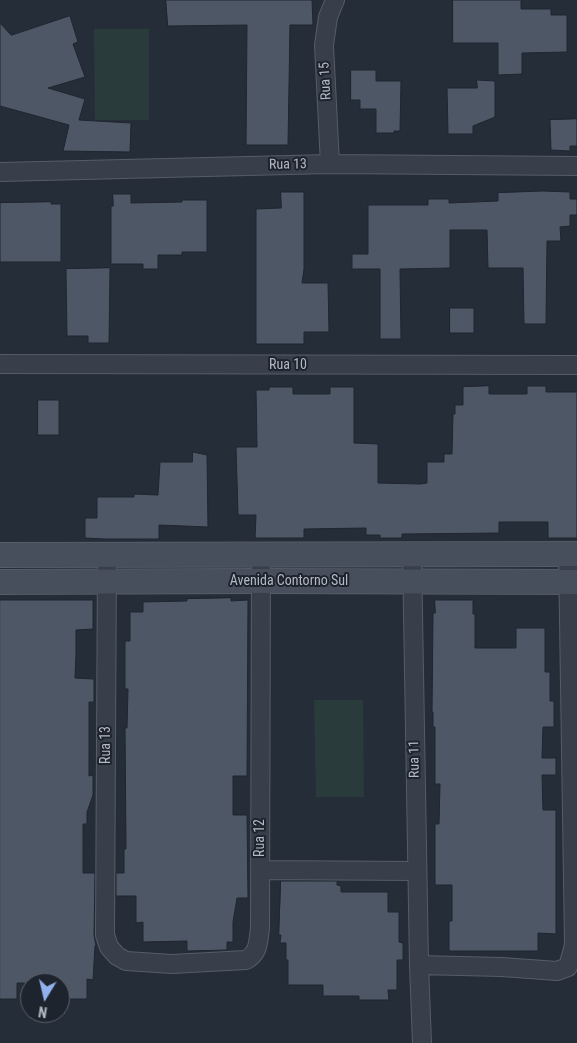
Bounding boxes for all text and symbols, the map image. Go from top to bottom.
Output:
street label: Rua 15 [317,62,335,100]
street label: Rua 13 [269,156,307,174]
street label: Rua 10 [269,357,307,373]
street label: Avenida Contorno Sul [230,573,348,589]
street label: Rua 13 [98,726,114,764]
street label: Rua 11 [406,740,424,778]
street label: Rua 12 [252,819,268,857]
north arrow [20,973,70,1023]
text: N [37,1003,48,1020]

